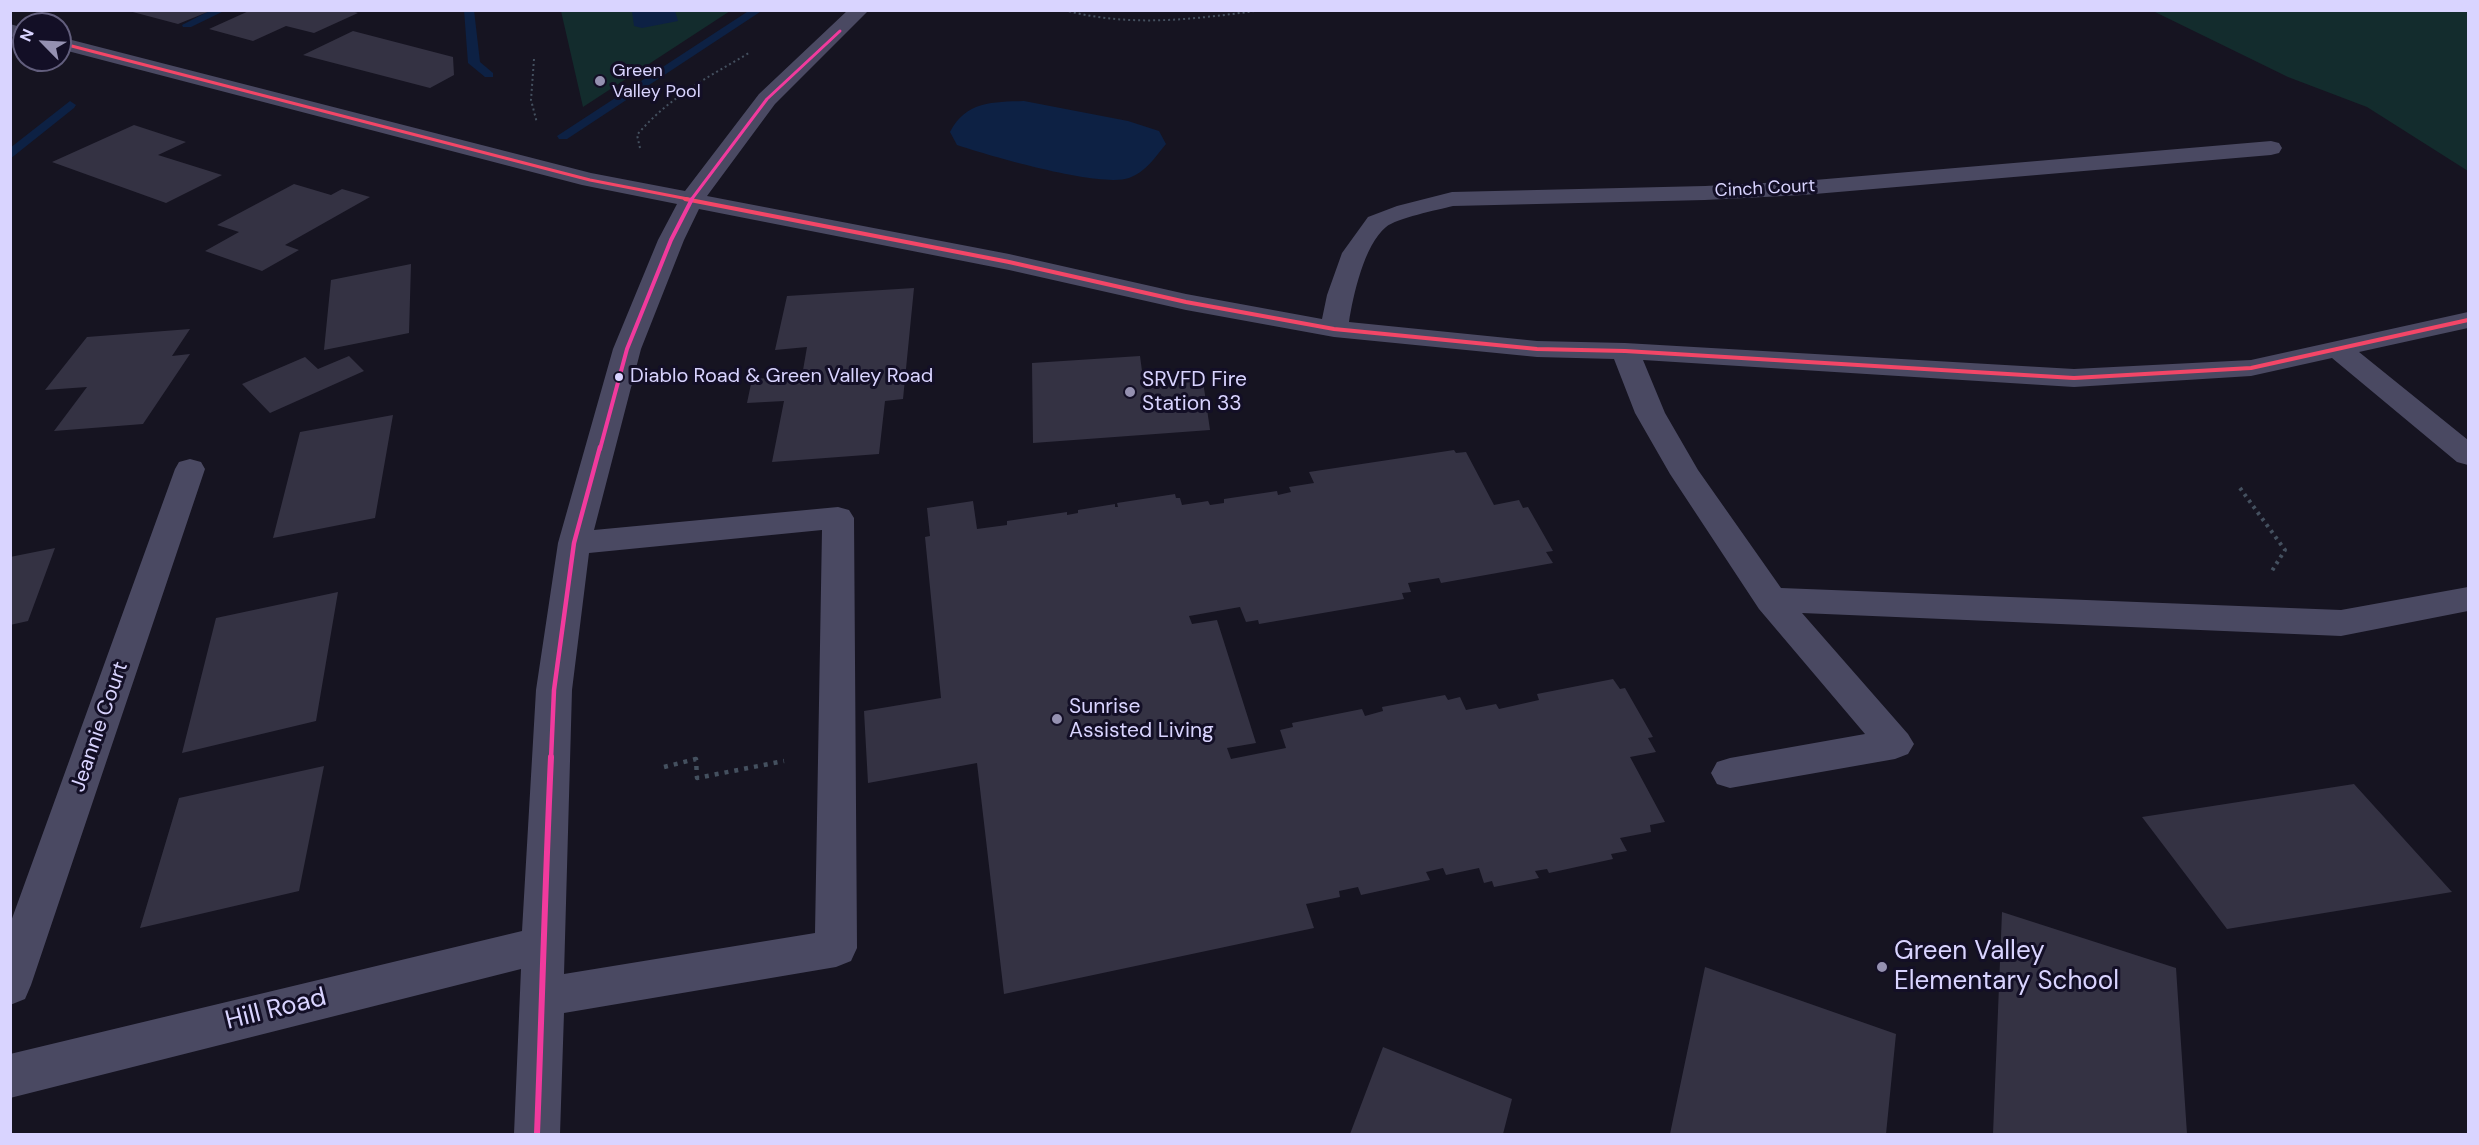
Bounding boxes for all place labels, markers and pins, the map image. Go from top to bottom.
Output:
place label: Green Valley Pool [612,60,701,103]
marker: Green Valley Pool [593,74,607,88]
place label: Diablo Road & Green Valley Road [630,365,933,389]
place label: SRVFD Fire Station 33 [1142,367,1247,417]
marker: Diablo Road & Green Valley Road [613,371,625,383]
marker: SRVFD Fire Station 33 [1123,385,1137,399]
place label: Sunrise Assisted Living [1069,694,1214,744]
marker: Sunrise Assisted Living [1050,712,1064,726]
place label: Green Valley Elementary School [1894,936,2119,998]
marker: Green Valley Elementary School [1875,960,1889,974]

